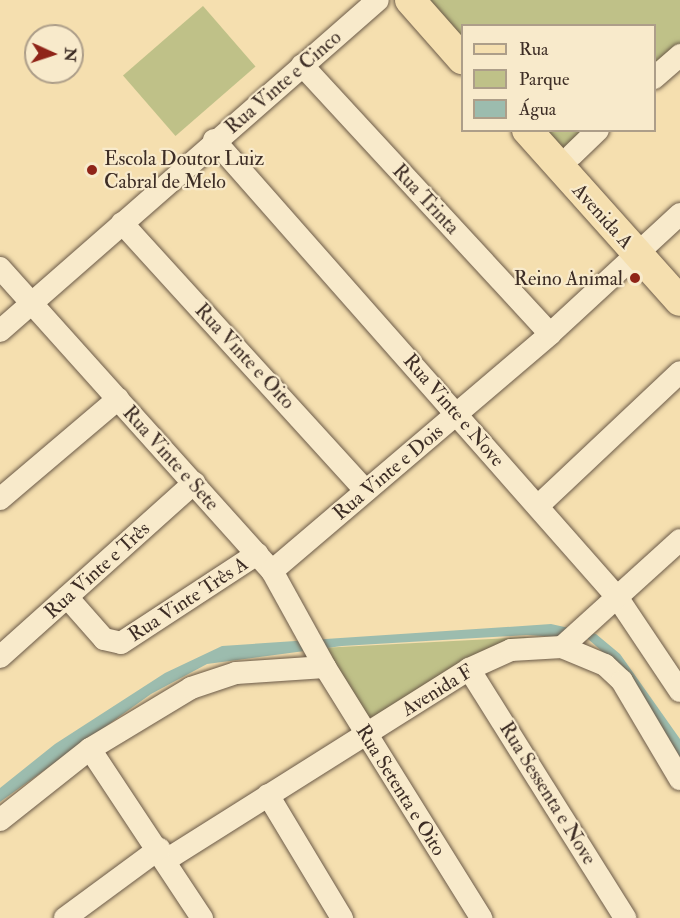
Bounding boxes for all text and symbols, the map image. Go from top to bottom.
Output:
north arrow [24,24,84,84]
legend [461,24,656,132]
street label: Rua Vinte e Cinco [220,25,346,139]
text: Rua [519,38,548,61]
text: N [60,47,80,63]
text: Parque [519,68,569,91]
text: Água [519,98,556,121]
place label: Escola Doutor Luiz Cabral de Melo [104,146,264,193]
street label: Rua Trinta [387,159,465,239]
marker: Escola Doutor Luiz Cabral de Melo [85,163,99,177]
street label: Avenida A [567,178,639,254]
place label: Reino Animal [514,266,623,290]
marker: Reino Animal [628,271,642,285]
street label: Rua Vinte e Oito [190,298,300,414]
street label: Rua Vinte e Nove [398,349,510,471]
street label: Rua Vinte e Sete [118,401,224,515]
street label: Rua Vinte e Dois [328,419,448,525]
street label: Rua Vinte e Três [39,516,155,624]
street label: Rua Vinte Três A [124,551,252,647]
street label: Avenida F [397,659,477,721]
street label: Rua Sessenta e Nove [494,717,602,869]
street label: Rua Setenta e Oito [351,720,451,860]

